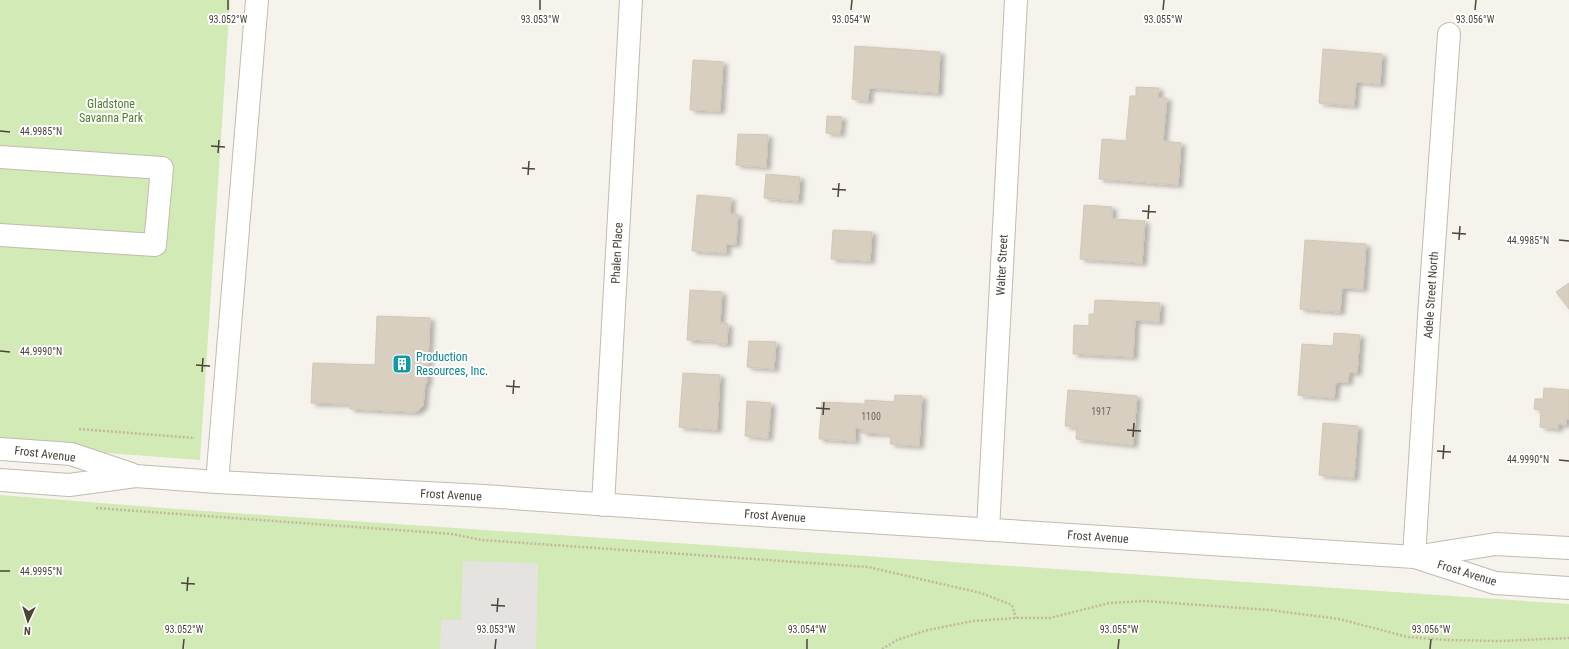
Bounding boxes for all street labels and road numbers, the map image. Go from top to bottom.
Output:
street label: Phalen Place [608,222,626,284]
street label: Walter Street [993,234,1011,296]
street label: Adele Street North [1421,251,1441,339]
street label: Frost Avenue [14,443,77,465]
street label: Frost Avenue [420,486,482,504]
street label: Frost Avenue [744,507,807,525]
street label: Frost Avenue [1067,528,1130,546]
street label: Frost Avenue [1436,557,1499,589]

